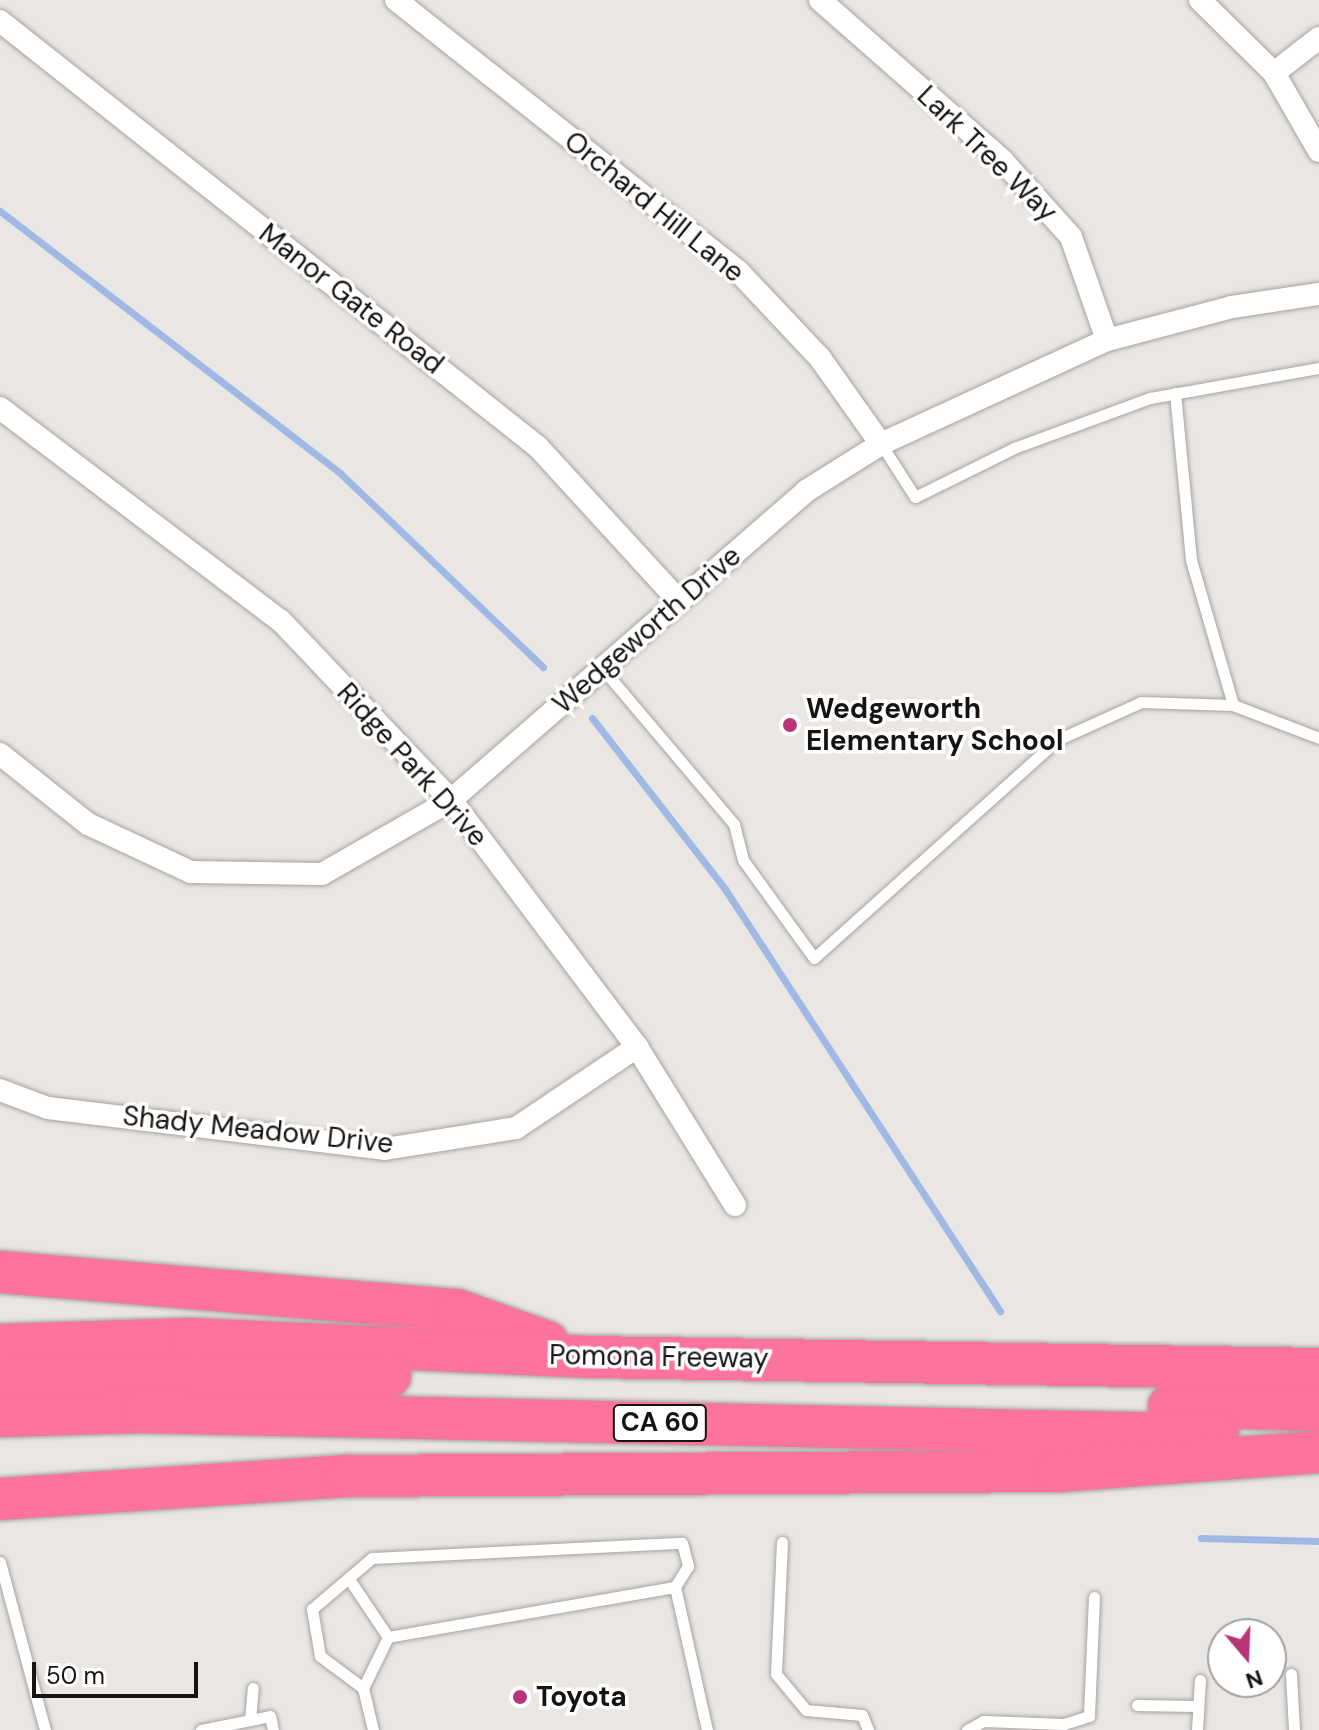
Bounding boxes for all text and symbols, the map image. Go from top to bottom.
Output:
street label: Lark Tree Way [910,79,1064,229]
street label: Orchard Hill Lane [557,124,751,290]
street label: Manor Gate Road [252,217,450,381]
street label: Wedgeworth Drive [546,539,748,721]
street label: Ridge Park Drive [330,676,494,854]
place label: Wedgeworth Elementary School [806,692,1063,758]
marker: Wedgeworth Elementary School [781,716,799,734]
street label: Shady Meadow Drive [121,1099,395,1161]
street label: Pomona Freeway [549,1338,769,1376]
road number: CA 60 [612,1401,708,1445]
north arrow [1207,1618,1287,1698]
scale bar [36,1646,202,1696]
text: 50 m [46,1660,105,1691]
text: N [1242,1663,1267,1696]
place label: Toyota [536,1680,627,1714]
marker: Toyota [511,1688,529,1706]

